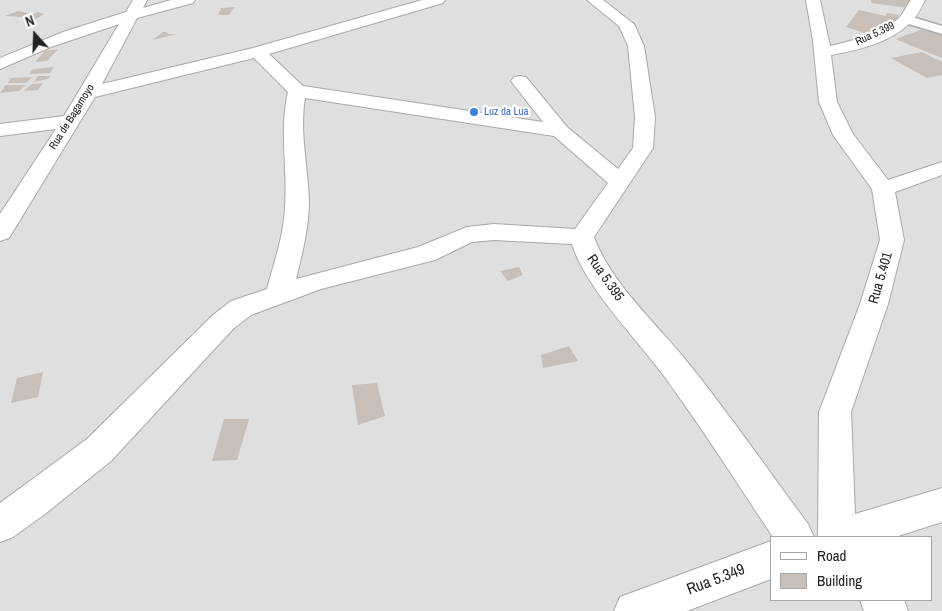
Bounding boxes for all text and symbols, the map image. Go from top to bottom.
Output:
north arrow [10,10,60,60]
text: N [23,11,37,31]
street label: Rua 5.399 [853,19,897,49]
street label: Rua de Bagamoyo [47,82,97,152]
place label: Luz da Lua [484,105,529,119]
marker: Luz da Lua [468,106,480,118]
street label: Rua 5.401 [866,250,896,306]
street label: Rua 5.395 [583,251,627,305]
legend [770,536,932,601]
text: Road [817,545,846,566]
street label: Rua 5.349 [684,560,748,600]
text: Building [817,570,862,591]

